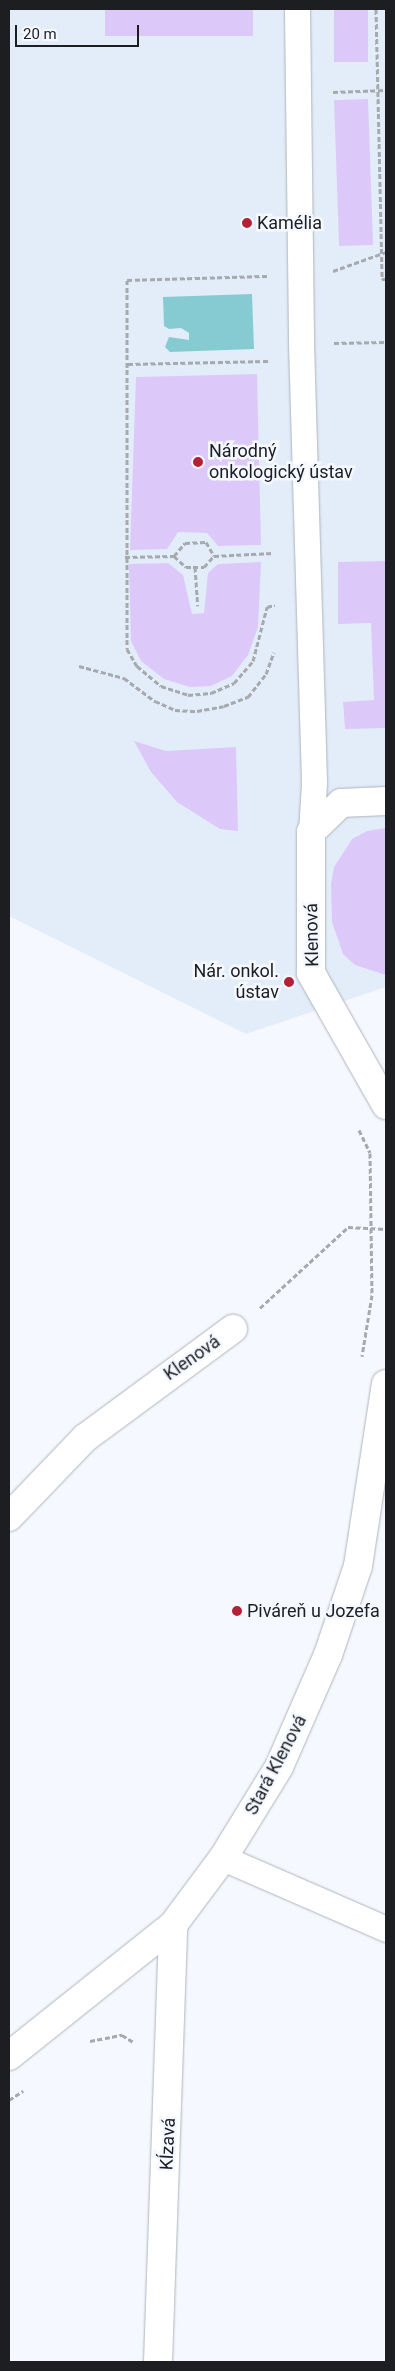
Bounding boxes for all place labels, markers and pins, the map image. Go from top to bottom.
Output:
place label: Kamélia [257,212,322,234]
marker: Kamélia [241,217,253,229]
place label: Národný onkologický ústav [209,441,353,484]
marker: Národný onkologický ústav [191,455,205,469]
place label: Nár. onkol. ústav [193,961,279,1004]
marker: Nár. onkol. ústav [283,976,295,988]
place label: Piváreň u Jozefa [247,1600,380,1622]
marker: Piváreň u Jozefa [231,1605,243,1617]

